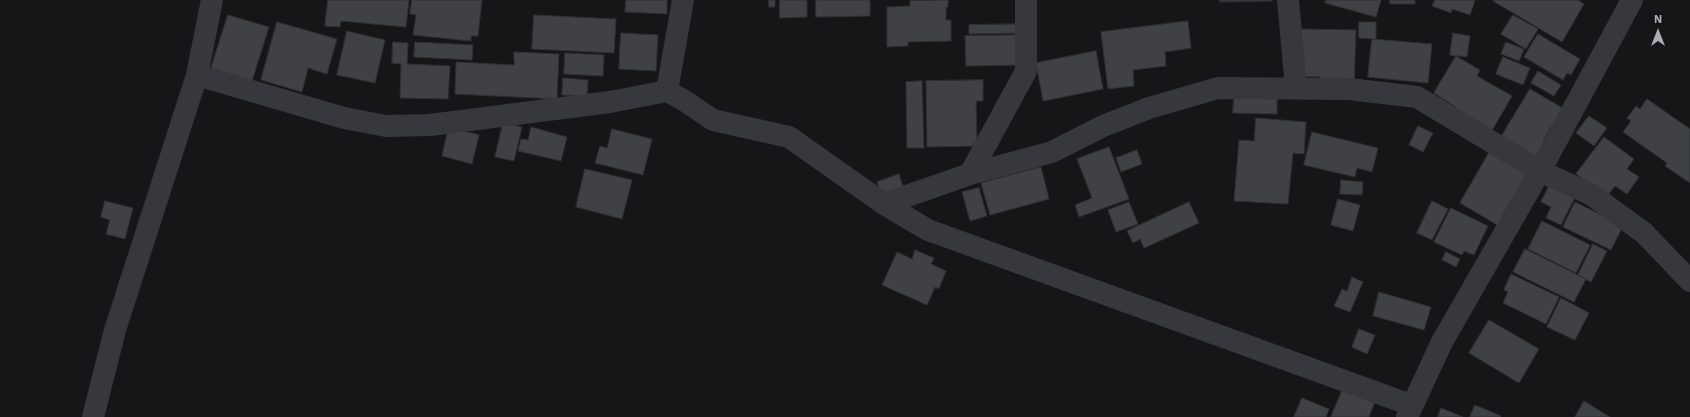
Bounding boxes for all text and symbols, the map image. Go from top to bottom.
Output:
north arrow [1638,12,1678,52]
text: N [1654,13,1662,26]

